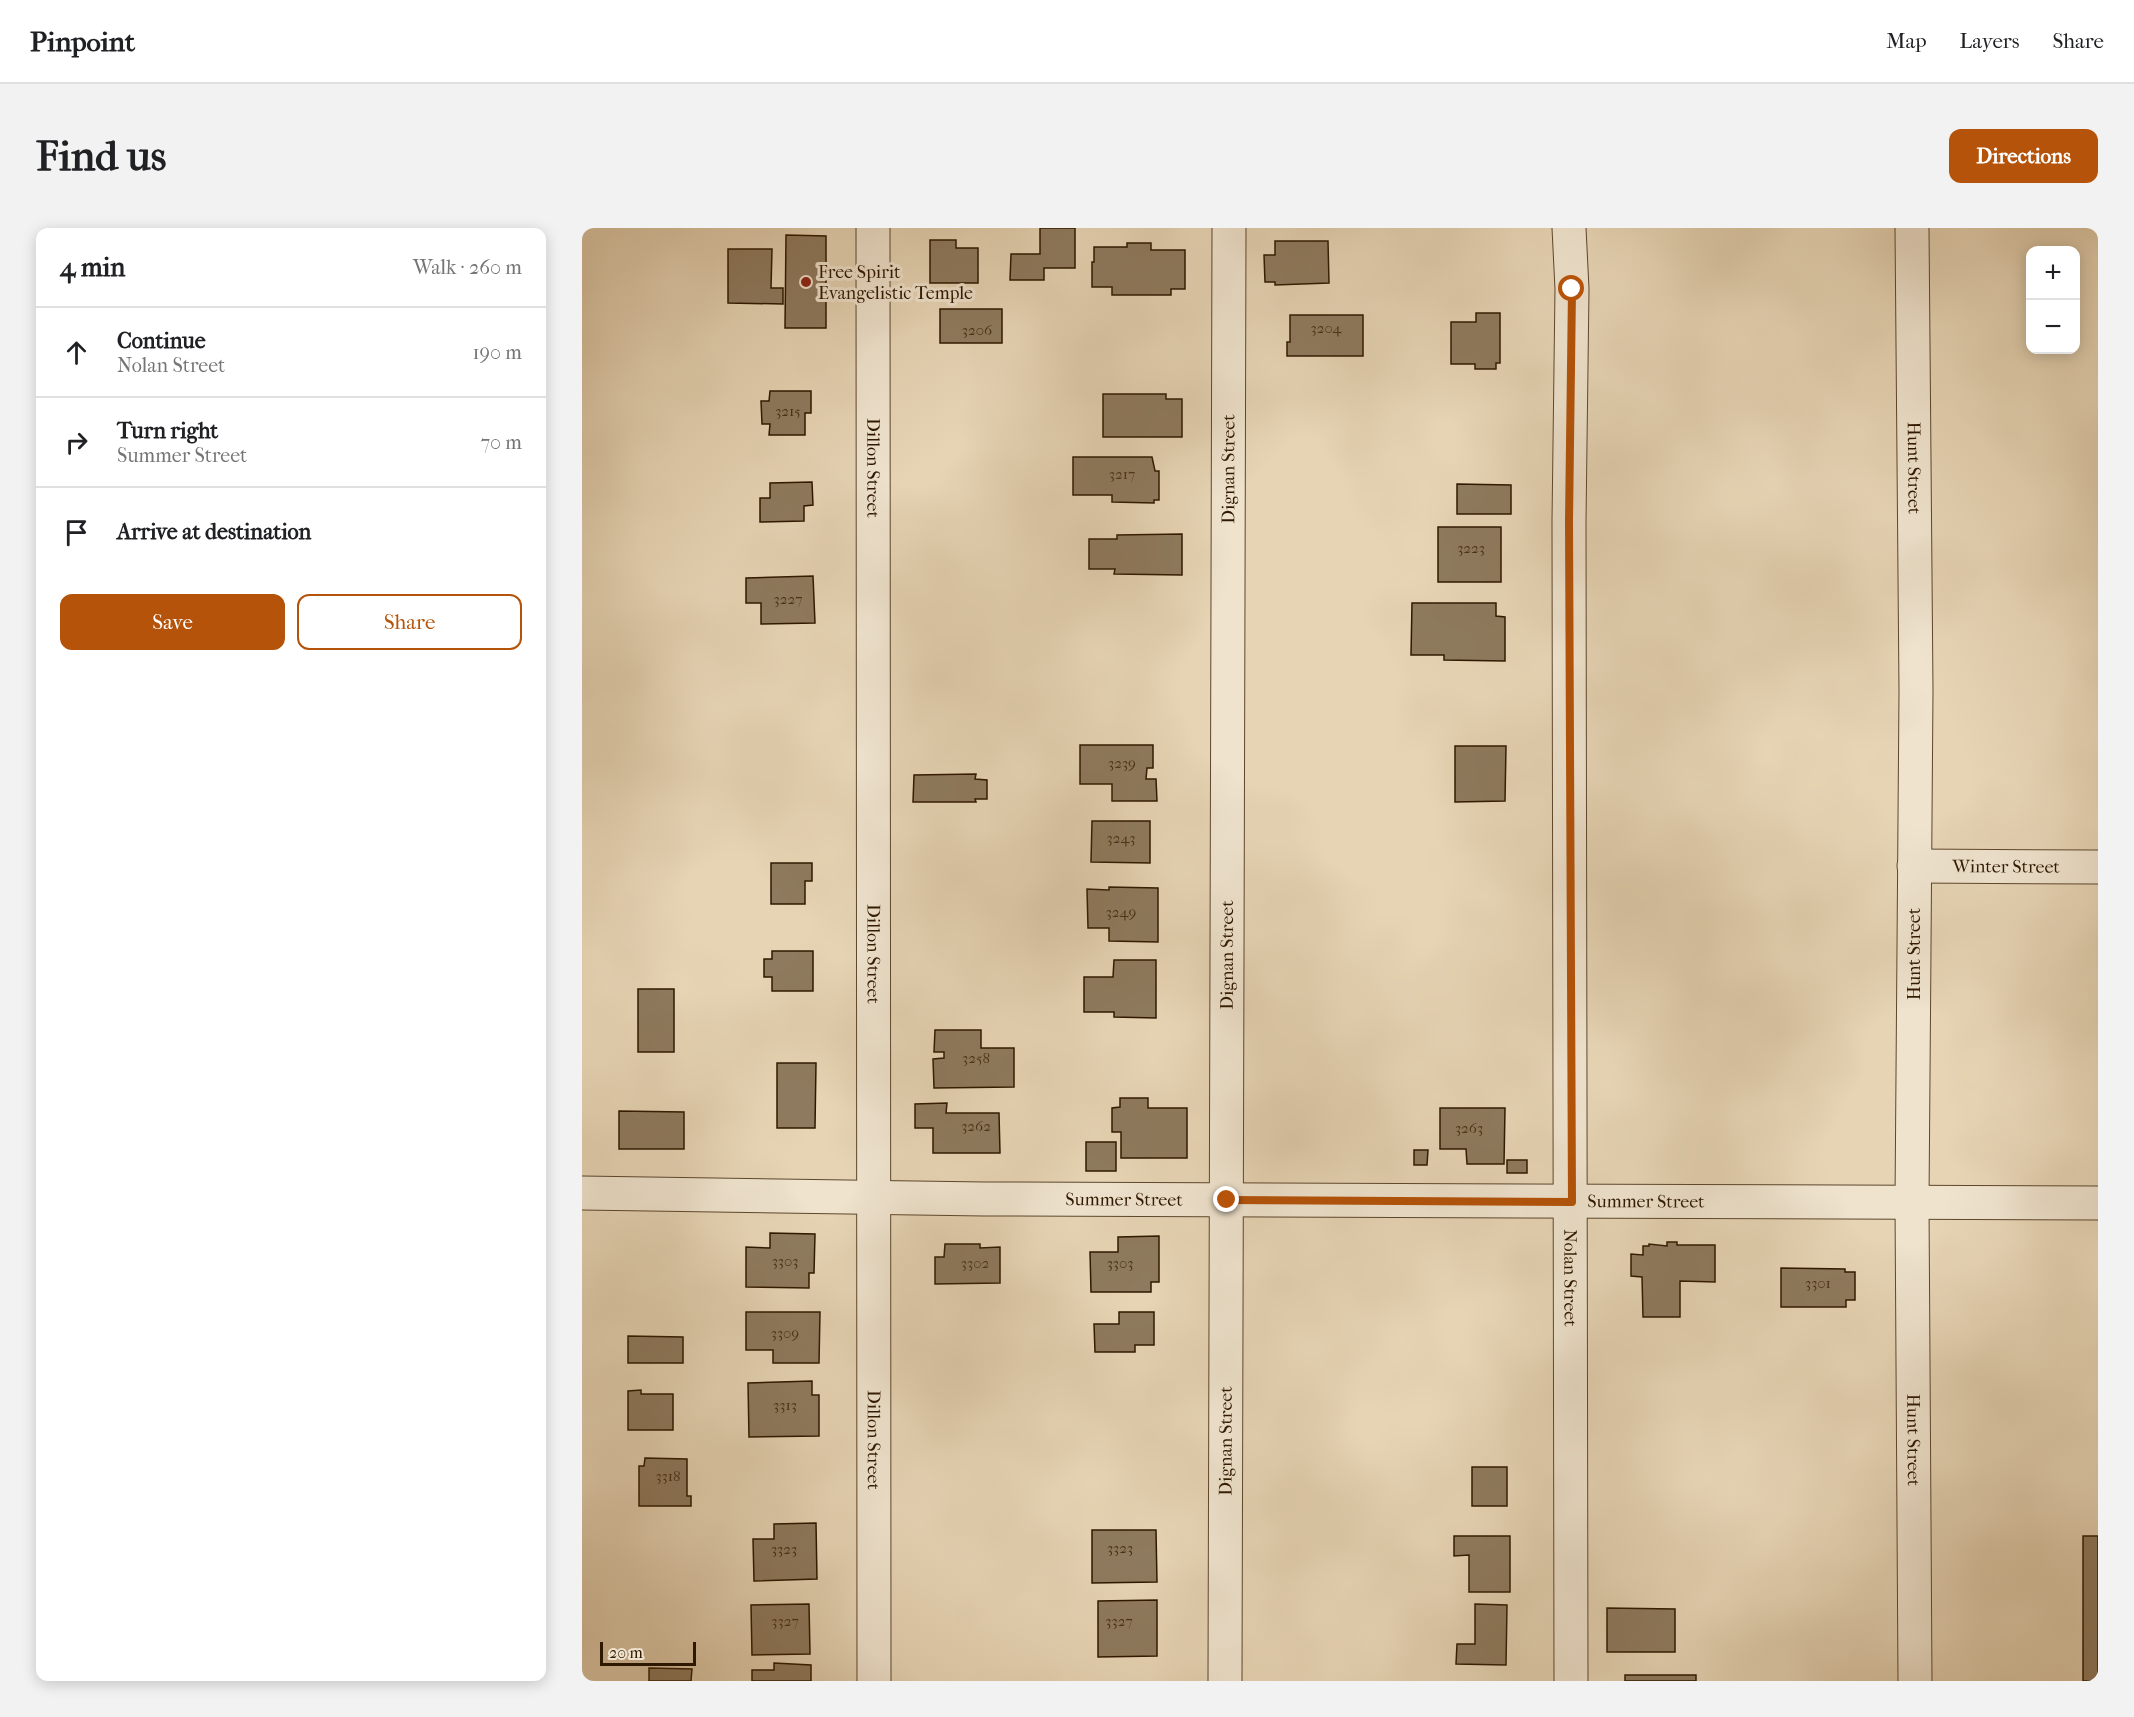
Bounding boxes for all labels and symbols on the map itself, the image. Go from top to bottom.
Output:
place label: Free Spirit Evangelistic Temple [818,262,973,304]
marker: Free Spirit Evangelistic Temple [799,275,813,289]
route start [1558,275,1584,301]
house number: 3204 [1311,319,1343,337]
house number: 3206 [962,321,993,339]
house number: 3215 [775,402,801,420]
street label: Dignan Street [1218,414,1239,524]
street label: Dillon Street [862,418,883,518]
street label: Hunt Street [1903,422,1924,515]
house number: 3217 [1109,465,1135,483]
house number: 3223 [1457,539,1485,557]
house number: 3227 [774,590,802,608]
house number: 3239 [1108,754,1136,772]
house number: 3243 [1107,829,1135,847]
street label: Winter Street [1951,856,2060,878]
street label: Dignan Street [1217,900,1238,1010]
house number: 3249 [1106,903,1136,921]
street label: Dillon Street [862,904,884,1004]
street label: Hunt Street [1904,907,1925,1000]
house number: 3258 [962,1049,990,1067]
house number: 3262 [961,1117,991,1135]
house number: 3263 [1455,1119,1483,1137]
route end [1213,1186,1239,1212]
street label: Summer Street [1065,1189,1183,1211]
street label: Summer Street [1587,1191,1705,1213]
street label: Nolan Street [1559,1229,1580,1327]
house number: 3303 [772,1252,798,1270]
house number: 3302 [961,1254,989,1272]
house number: 3303 [1107,1254,1133,1272]
house number: 3301 [1805,1274,1831,1292]
house number: 3309 [771,1324,799,1342]
street label: Dignan Street [1216,1386,1237,1496]
street label: Dillon Street [863,1390,884,1490]
street label: Hunt Street [1902,1394,1924,1487]
house number: 3313 [773,1396,797,1414]
house number: 3318 [655,1467,681,1485]
house number: 3323 [1107,1539,1133,1557]
house number: 3323 [771,1540,797,1558]
house number: 3327 [771,1612,799,1630]
house number: 3327 [1105,1612,1133,1630]
scale bar [600,1639,696,1666]

